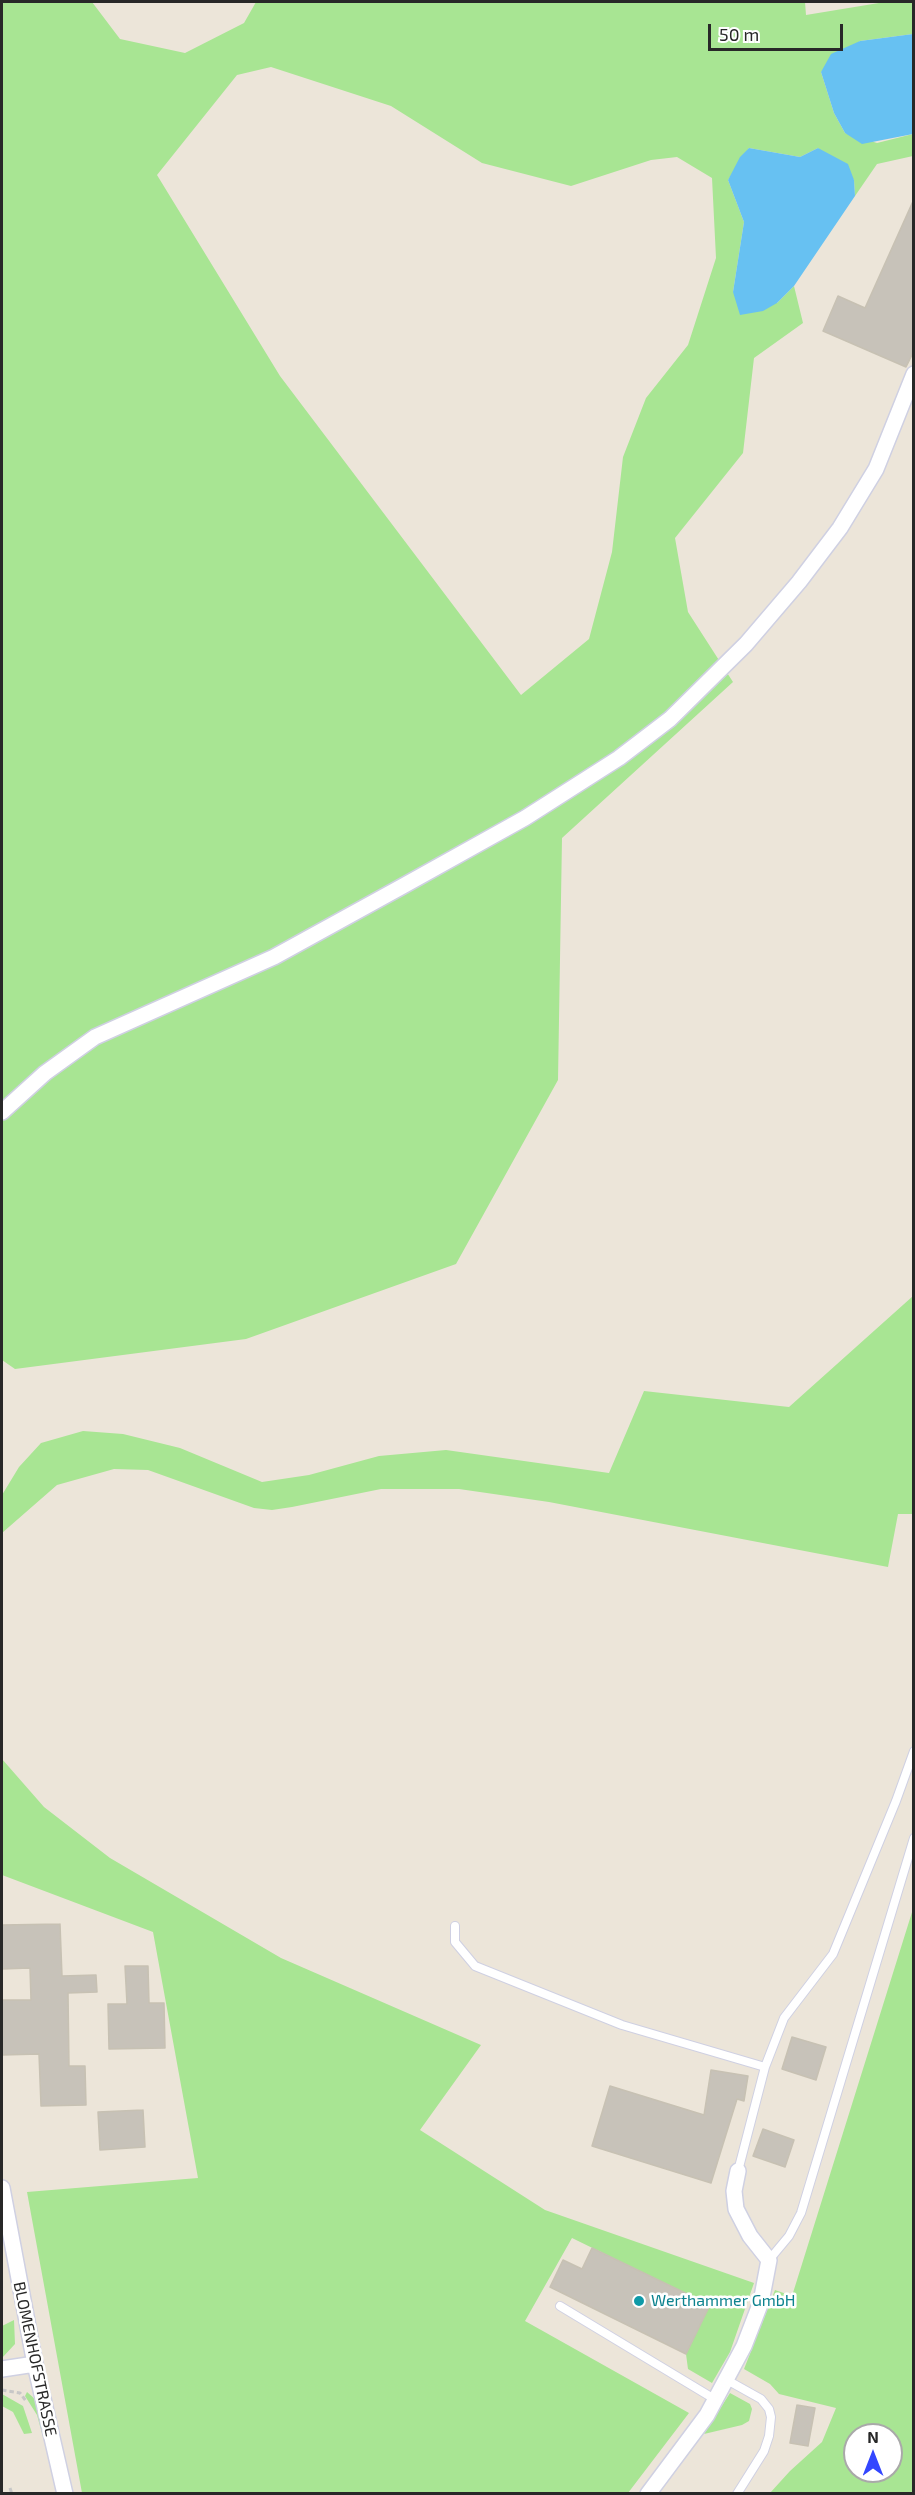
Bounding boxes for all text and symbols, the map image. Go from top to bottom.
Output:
scale bar [711,12,846,50]
text: 50 m [719,23,759,45]
street label: BLOMENHOFSTRASSE [9,2280,61,2438]
place label: Werthammer GmbH [651,2291,796,2311]
marker: Werthammer GmbH [632,2294,646,2308]
north arrow [843,2423,903,2483]
text: N [867,2427,879,2446]

